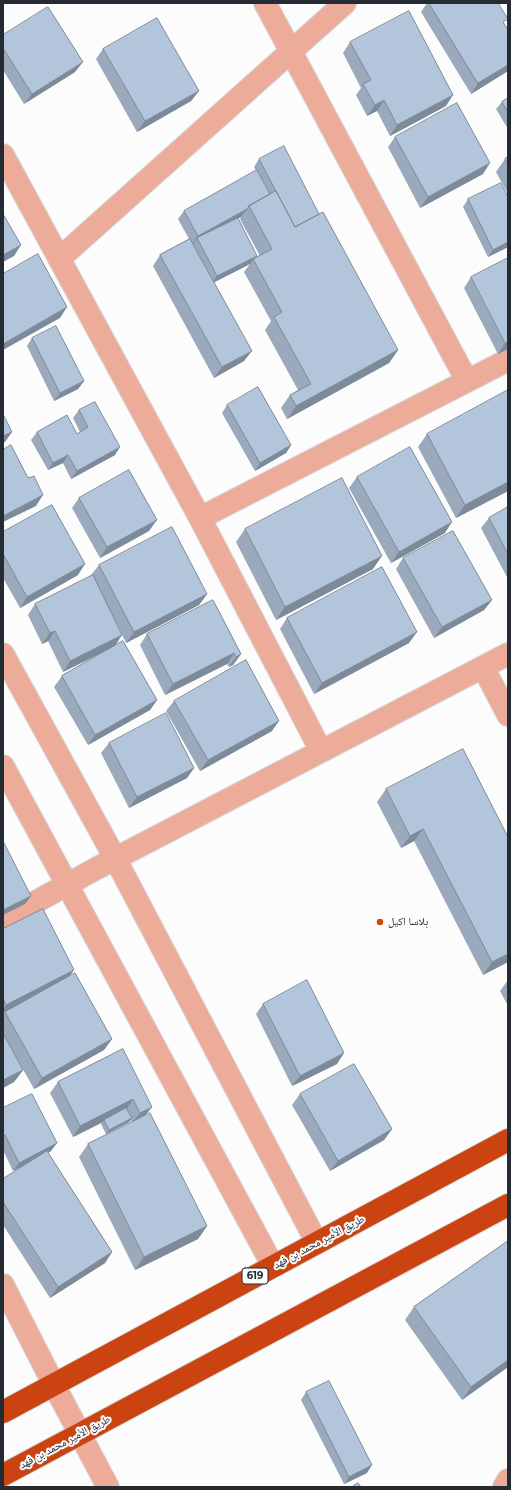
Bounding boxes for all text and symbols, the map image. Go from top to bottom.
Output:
place label: بلاسا اكيل [388,915,428,929]
marker: بلاسا اكيل [375,917,385,927]
street label: طريق الأمير محمد بن فهد [271,1212,367,1272]
road number: 619 [242,1268,268,1284]
street label: طريق الأمير محمد بن فهد [17,1412,113,1472]

